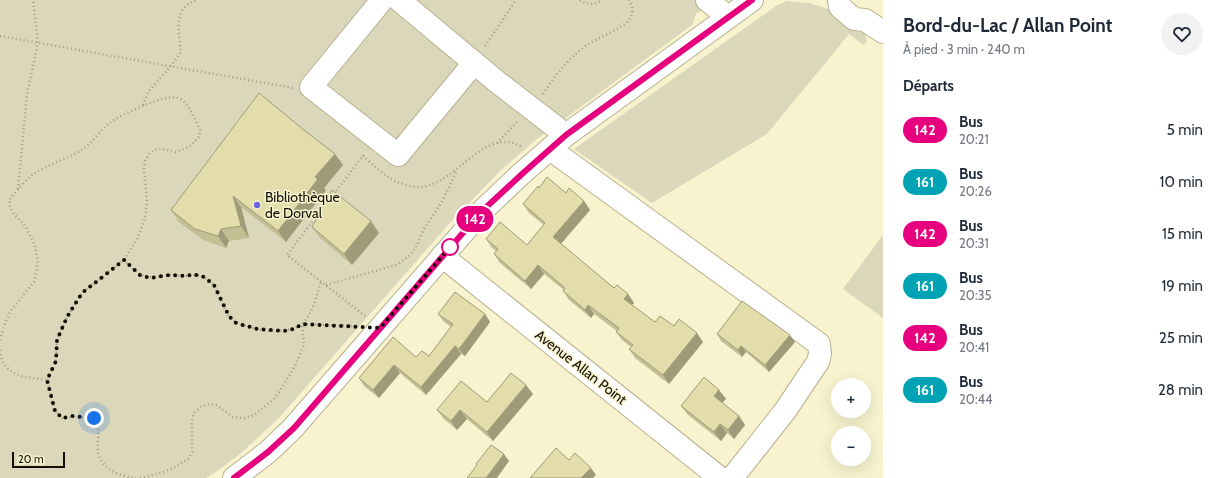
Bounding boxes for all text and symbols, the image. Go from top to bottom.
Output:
button: heart [1161,13,1203,55]
text: Bord-du-Lac / Allan Point [903,14,1112,37]
text: À pied · 3 min · 240 m [903,41,1025,57]
text: Départs [903,77,954,95]
text: Bus [959,113,983,131]
text: 142 [914,121,936,139]
text: 5 min [1167,121,1203,139]
text: 20:21 [959,131,989,147]
text: Bus [959,165,983,183]
text: 161 [916,173,934,191]
text: 10 min [1160,173,1203,191]
text: 20:26 [959,183,992,199]
place label: Bibliothèque de Dorval [265,188,340,222]
marker: Bibliothèque de Dorval [252,200,262,210]
line badge: 142 [452,206,498,232]
text: 142 [464,210,486,228]
text: Bus [959,217,983,235]
text: 142 [914,225,936,243]
text: 15 min [1162,225,1203,243]
text: 20:31 [959,235,989,251]
unlabelled marker [441,238,459,256]
text: Bus [959,269,983,287]
text: 161 [916,277,934,295]
text: 19 min [1161,277,1203,295]
text: 20:35 [959,287,992,303]
text: Bus [959,321,983,339]
street label: Avenue Allan Point [532,326,631,409]
text: 142 [914,329,936,347]
text: 25 min [1159,329,1203,347]
text: 20:41 [959,339,989,355]
text: Bus [959,373,983,391]
map controls [831,378,871,466]
button: + [831,378,871,418]
text: 161 [916,381,934,399]
text: 28 min [1158,381,1203,399]
text: 20:44 [959,391,993,407]
your location [84,408,104,428]
button: − [831,426,871,466]
scale bar [12,450,65,469]
text: 20 m [18,452,44,466]

